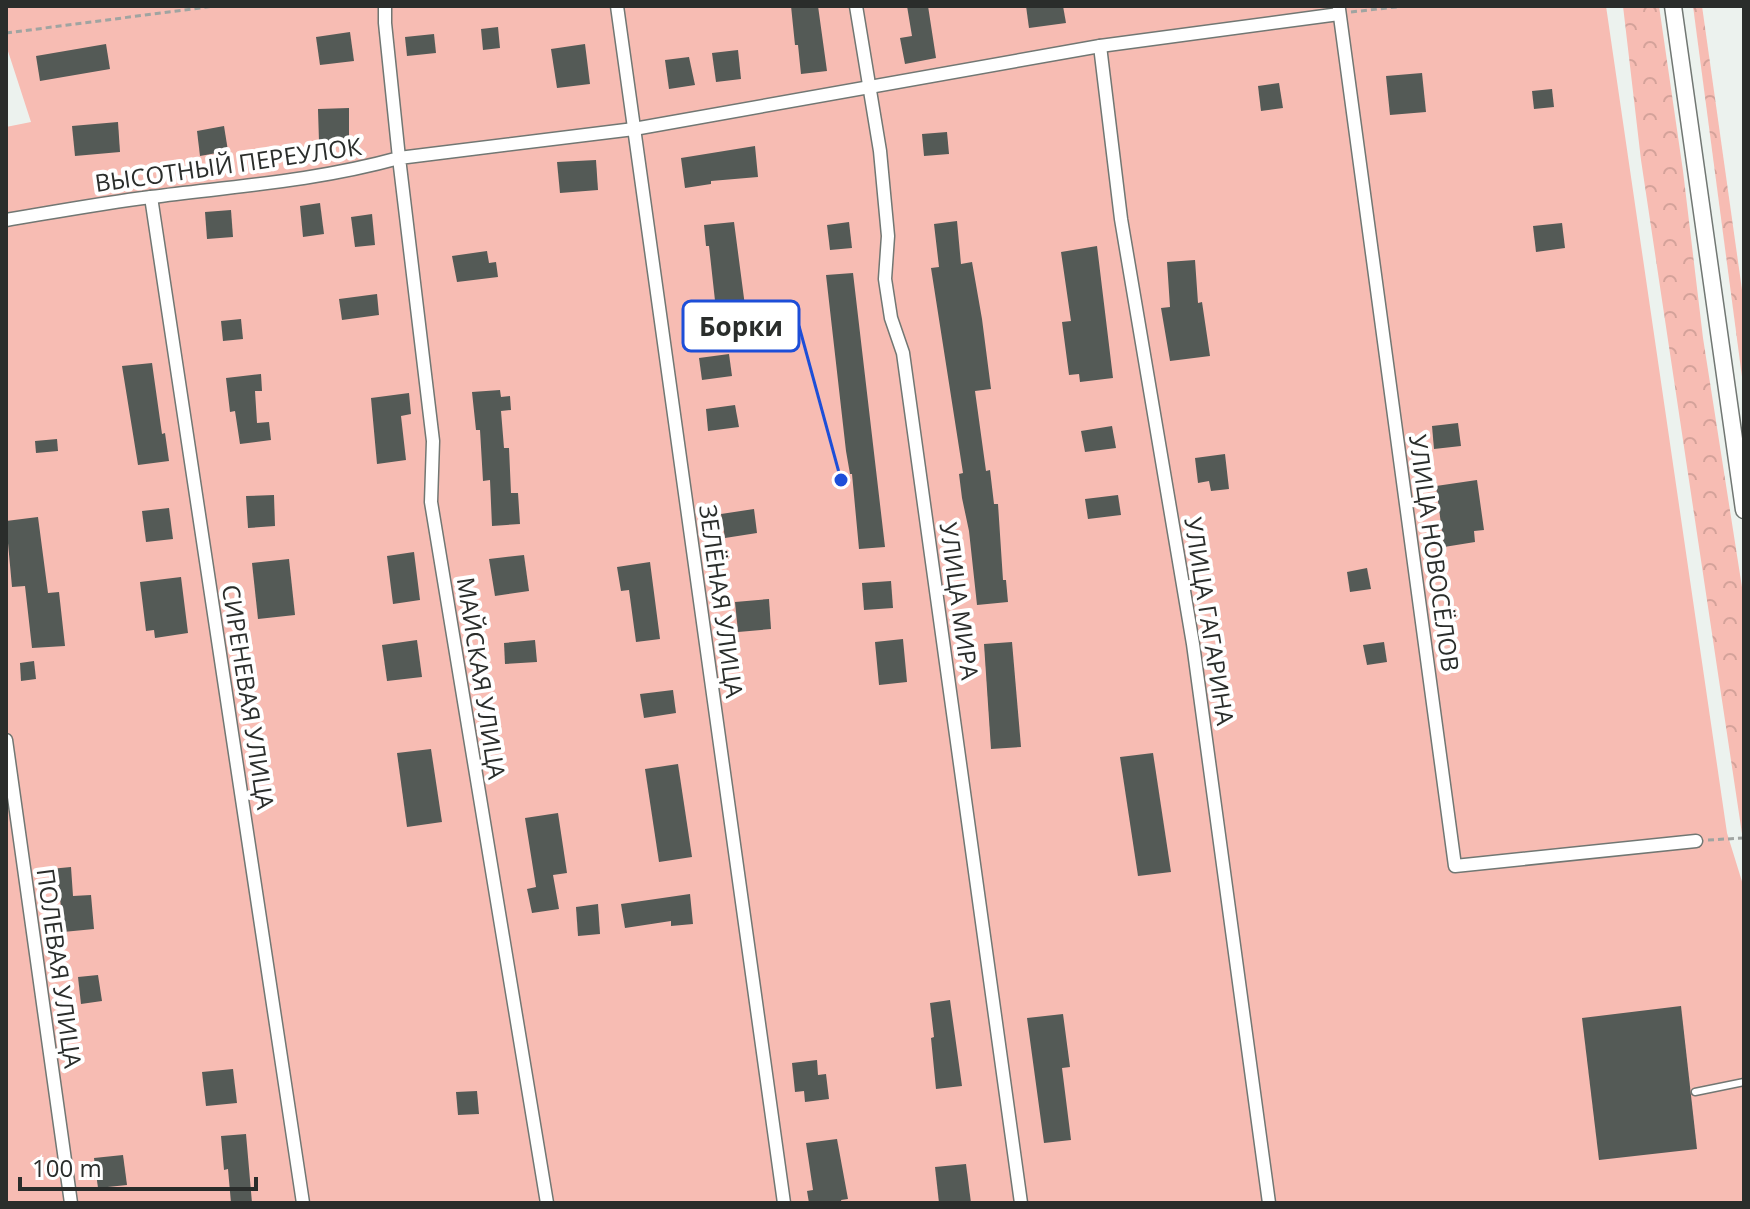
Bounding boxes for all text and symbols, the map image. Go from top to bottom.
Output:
street label: ВЫСОТНЫЙ ПЕРЕУЛОК [93,129,364,199]
callout: Борки [683,301,799,351]
text: Борки [699,308,783,344]
street label: УЛИЦА НОВОСЁЛОВ [1402,432,1468,674]
street label: ЗЕЛЁНАЯ УЛИЦА [692,502,752,700]
street label: УЛИЦА ГАГАРИНА [1177,515,1243,728]
street label: УЛИЦА МИРА [933,520,987,683]
street label: МАЙСКАЯ УЛИЦА [450,575,514,782]
street label: СИРЕНЕВАЯ УЛИЦА [215,582,283,813]
street label: ПОЛЕВАЯ УЛИЦА [30,866,90,1071]
scale bar [20,1141,256,1191]
text: 100 m [32,1151,102,1184]

